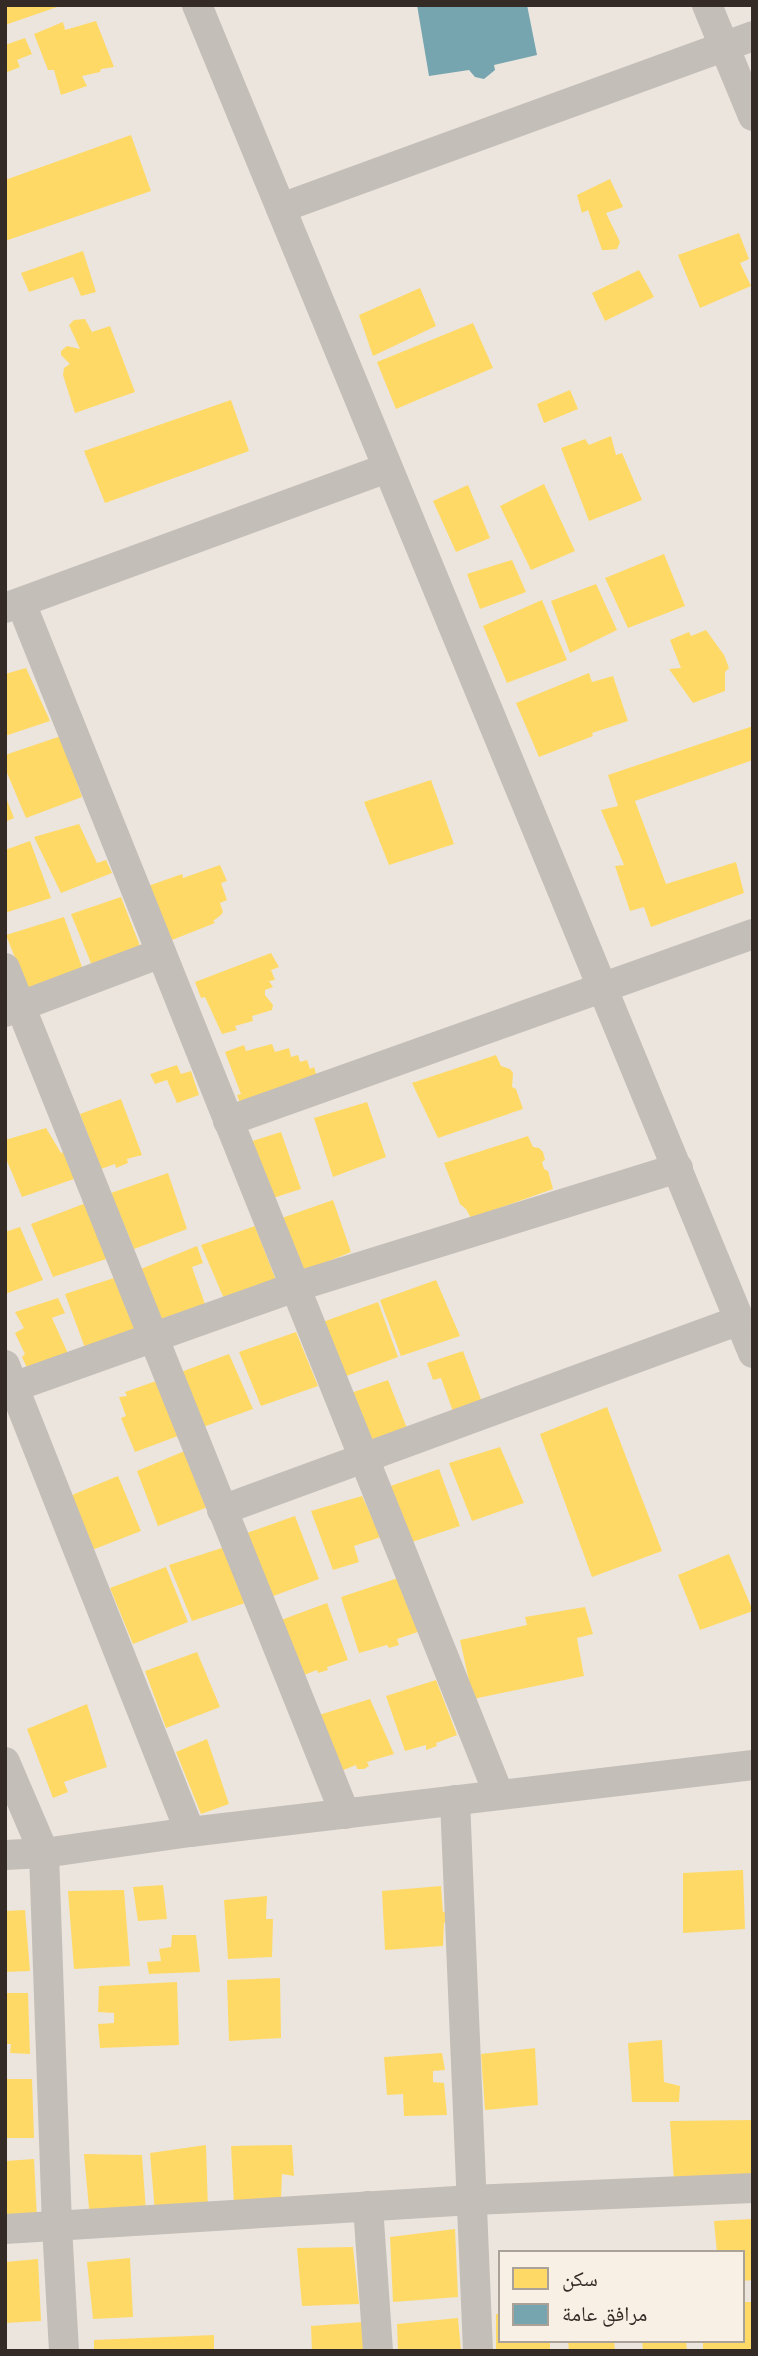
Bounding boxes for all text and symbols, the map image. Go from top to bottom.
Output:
legend [499,2251,744,2342]
text: سكن [562,2267,598,2294]
text: مرافق عامة [562,2302,647,2329]

